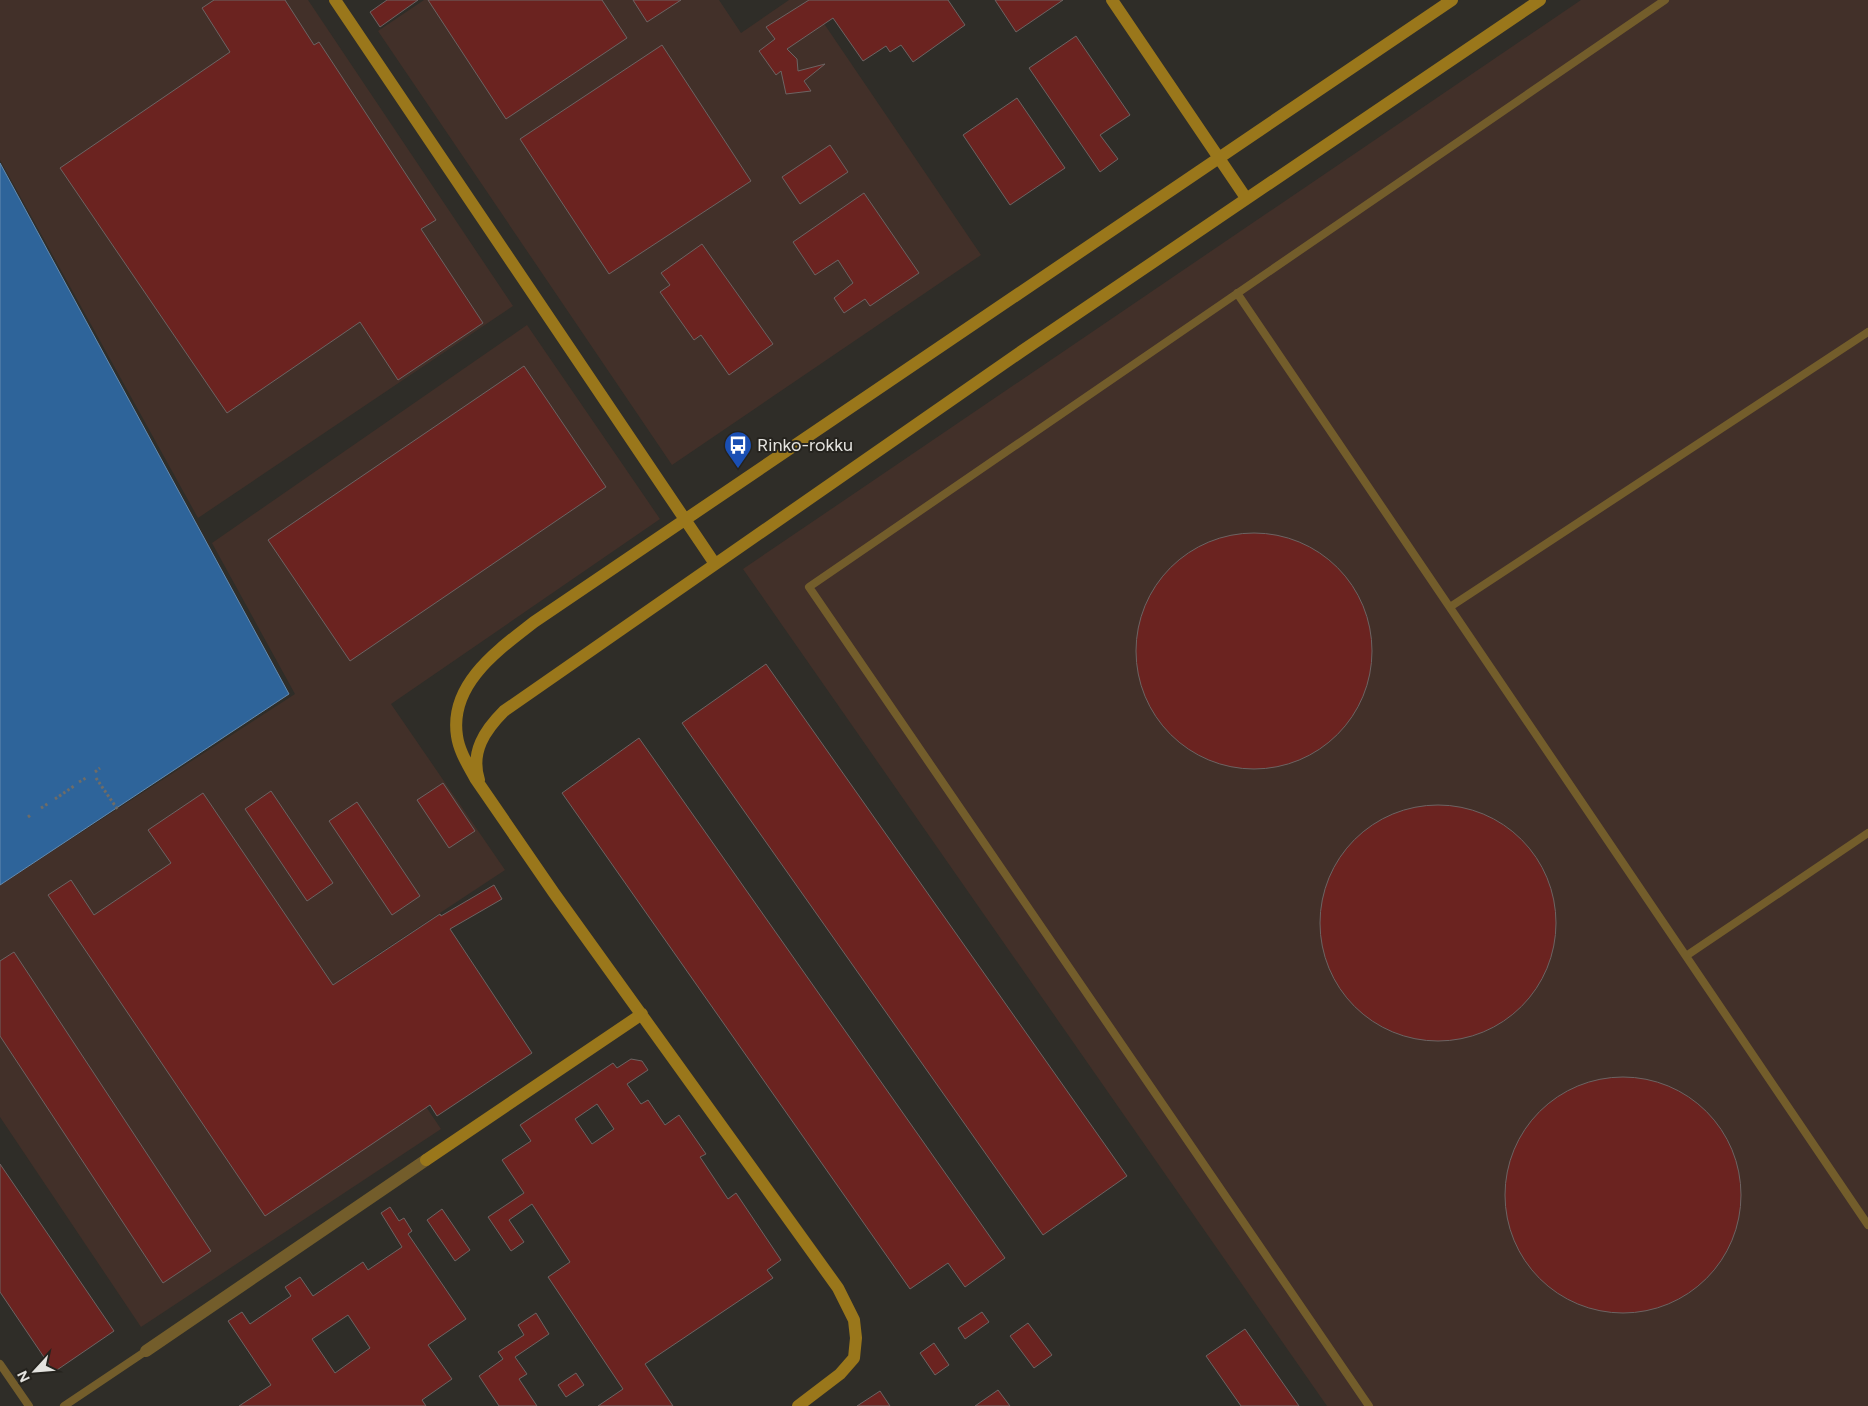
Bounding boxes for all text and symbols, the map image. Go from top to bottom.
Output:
bus stop icon: Rinko-rokku [723,430,753,469]
place label: Rinko-rokku [757,434,853,456]
north arrow [10,1346,60,1396]
text: N [14,1368,34,1385]

